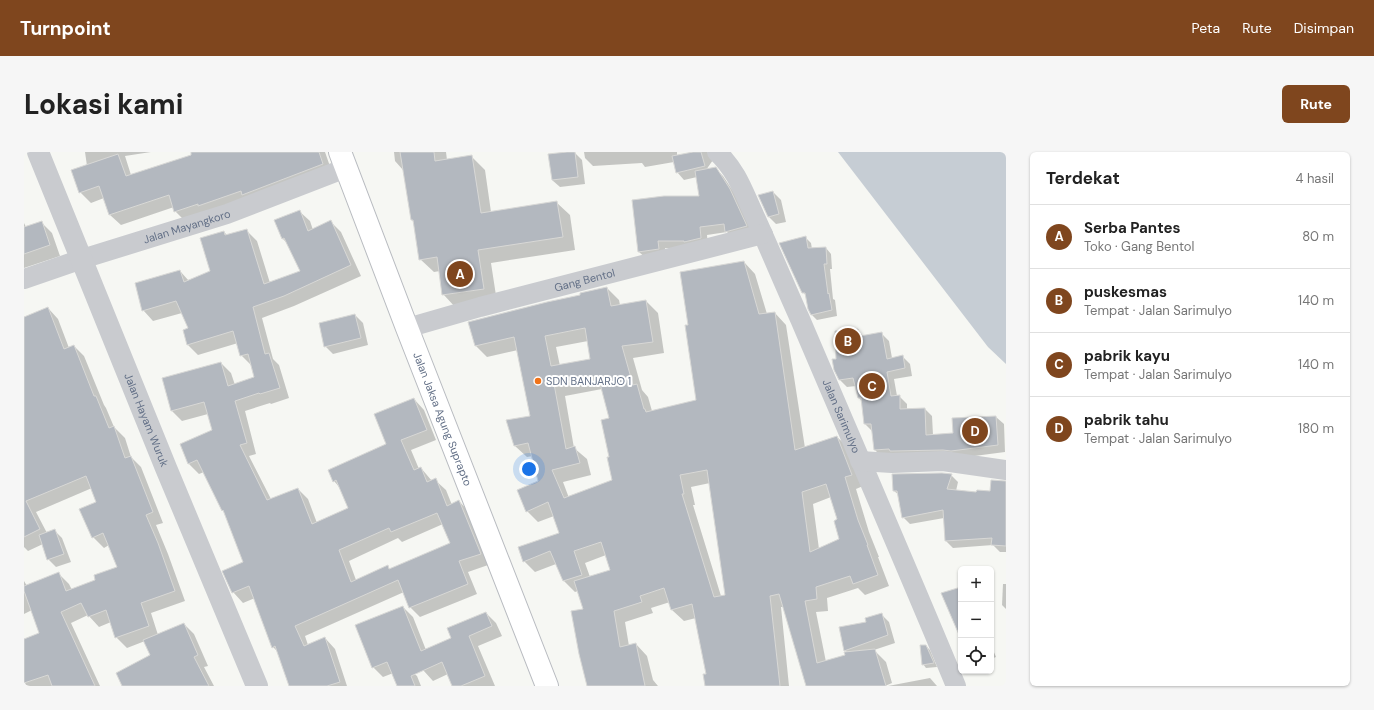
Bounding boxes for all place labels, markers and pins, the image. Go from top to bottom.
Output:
pin: A [447,259,473,289]
pin: B [835,326,861,356]
pin: C [859,371,885,401]
place label: SDN BANJARJO 1 [546,374,631,388]
marker: SDN BANJARJO 1 [533,376,543,386]
pin: D [962,416,988,446]

